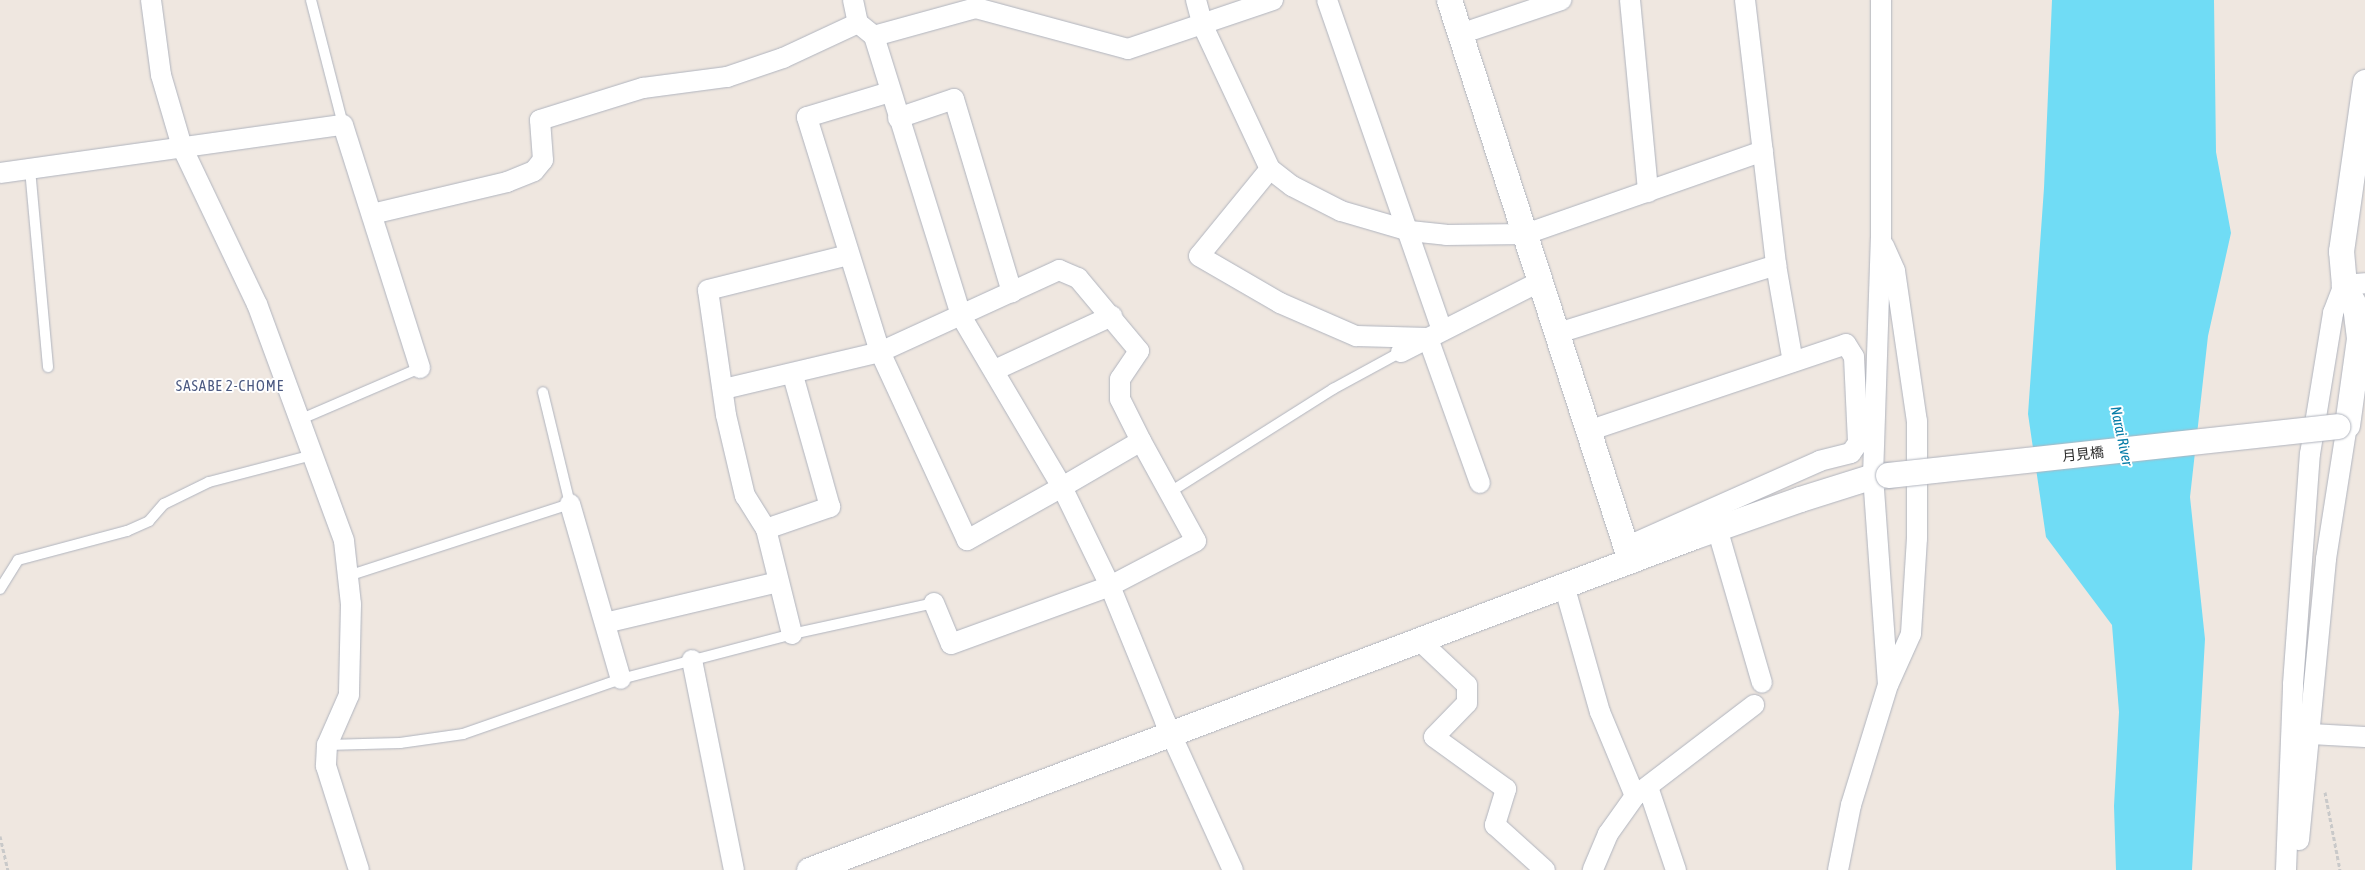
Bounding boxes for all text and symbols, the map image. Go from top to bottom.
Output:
district label: SASABE 2-CHOME [174,377,286,395]
water label: Narai River [2107,405,2137,467]
street label: 月見橋 [2061,443,2105,465]

